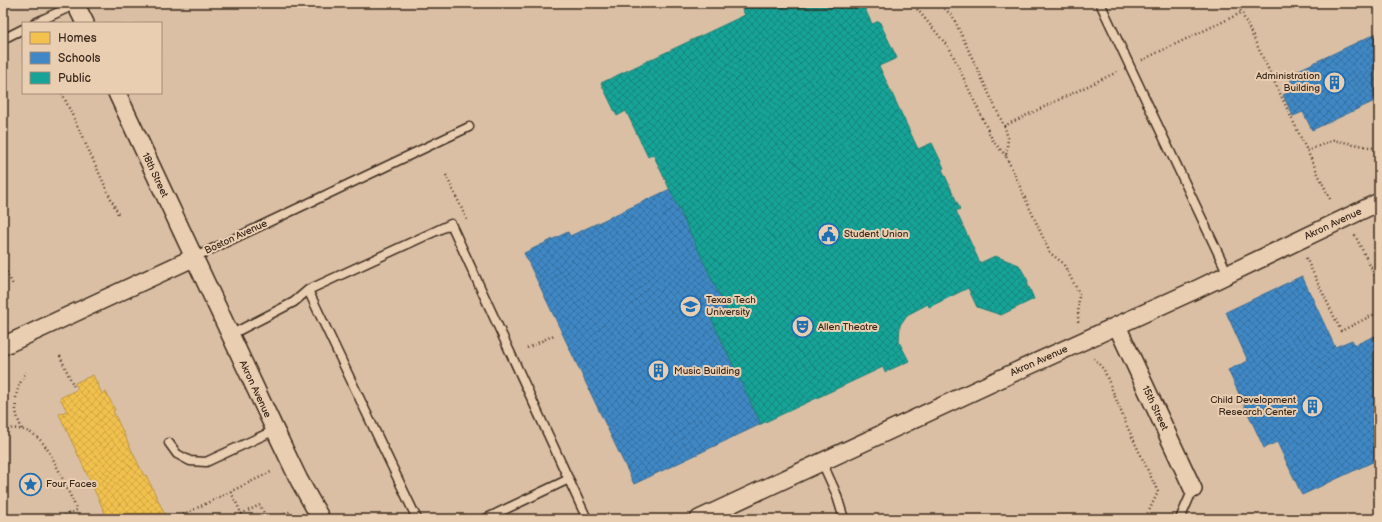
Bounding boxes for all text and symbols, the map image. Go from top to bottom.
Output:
legend [22,22,162,94]
text: Homes [58,31,97,46]
text: Schools [58,51,101,66]
building icon: Administration Building [1322,69,1348,95]
place label: Administration Building [1256,70,1320,94]
text: Public [58,71,91,86]
street label: 18th Street [139,151,171,199]
street label: Akron Avenue [1302,205,1364,243]
street label: Boston Avenue [203,217,269,257]
public building icon: Student Union [815,221,841,247]
place label: Student Union [844,228,909,240]
school or university icon: Texas Tech University [678,293,704,319]
place label: Texas Tech University [706,294,756,318]
theatre icon: Allen Theatre [789,314,815,340]
place label: Allen Theatre [818,321,878,333]
street label: Akron Avenue [1008,343,1070,379]
street label: Akron Avenue [236,358,274,420]
building icon: Music Building [645,358,671,384]
place label: Music Building [674,365,740,377]
street label: 15th Street [1139,384,1171,432]
building icon: Child Development Research Center [1299,393,1325,419]
place label: Child Development Research Center [1210,394,1296,418]
place icon: Four Faces [18,471,44,497]
place label: Four Faces [46,478,97,490]

